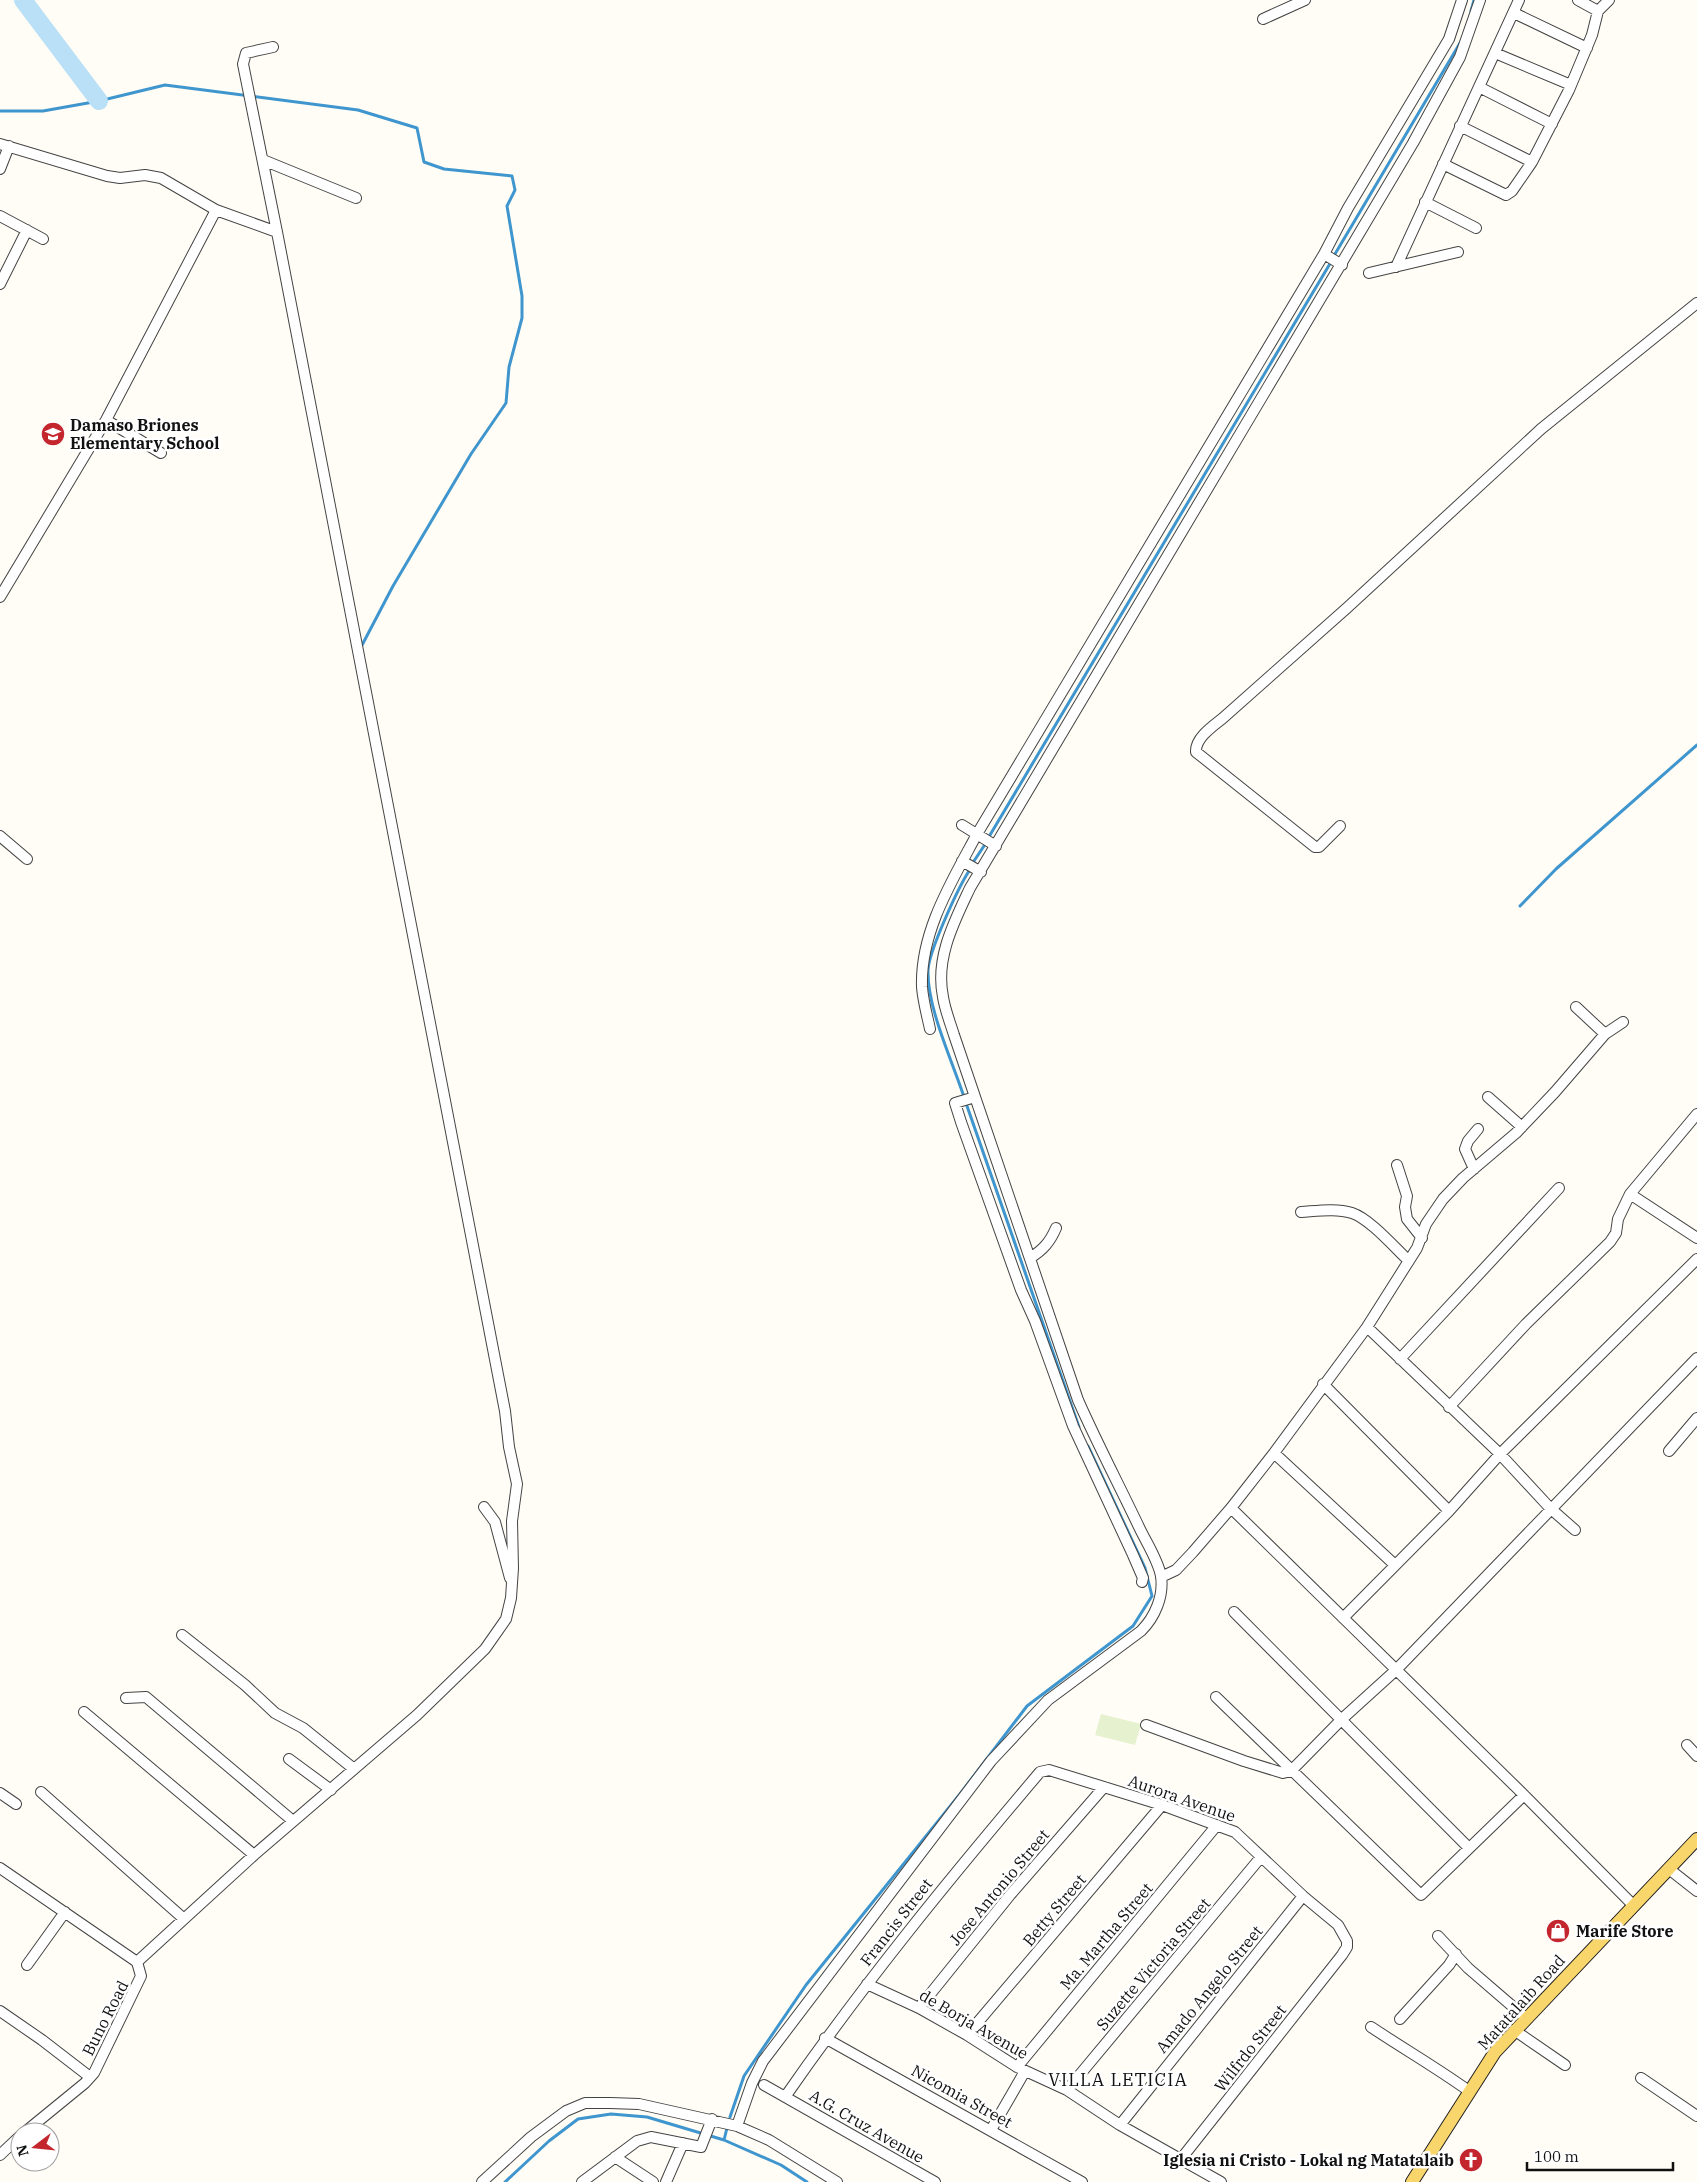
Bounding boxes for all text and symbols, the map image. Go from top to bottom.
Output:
place label: Damaso Briones Elementary School [70,415,219,453]
school or university icon: Damaso Briones Elementary School [40,421,66,447]
street label: Aurora Avenue [1126,1770,1238,1826]
street label: Jose Antonio Street [945,1825,1054,1949]
street label: Betty Street [1018,1870,1090,1950]
street label: Francis Street [856,1874,937,1970]
street label: Ma. Martha Street [1055,1878,1157,1994]
street label: Suzette Victoria Street [1092,1893,1215,2034]
shop icon: Marife Store [1545,1918,1571,1944]
street label: Amado Angelo Street [1151,1921,1267,2057]
place label: Marife Store [1576,1921,1674,1941]
street label: Matatalaib Road [1473,1950,1569,2054]
street label: Buno Road [78,1977,133,2059]
street label: de Borja Avenue [916,1985,1032,2063]
street label: Wilfrdo Street [1210,2000,1290,2096]
street label: Nicomia Street [908,2060,1016,2132]
district label: VILLA LETICIA [1048,2068,1188,2091]
street label: A.G. Cruz Avenue [806,2085,928,2167]
north arrow [10,2122,60,2172]
scale bar [1527,2140,1673,2172]
text: N [12,2143,33,2158]
church icon: Iglesia ni Cristo - Lokal ng Matatalaib [1458,2147,1484,2173]
text: 100 m [1534,2147,1579,2166]
place label: Iglesia ni Cristo - Lokal ng Matatalaib [1163,2150,1454,2170]

